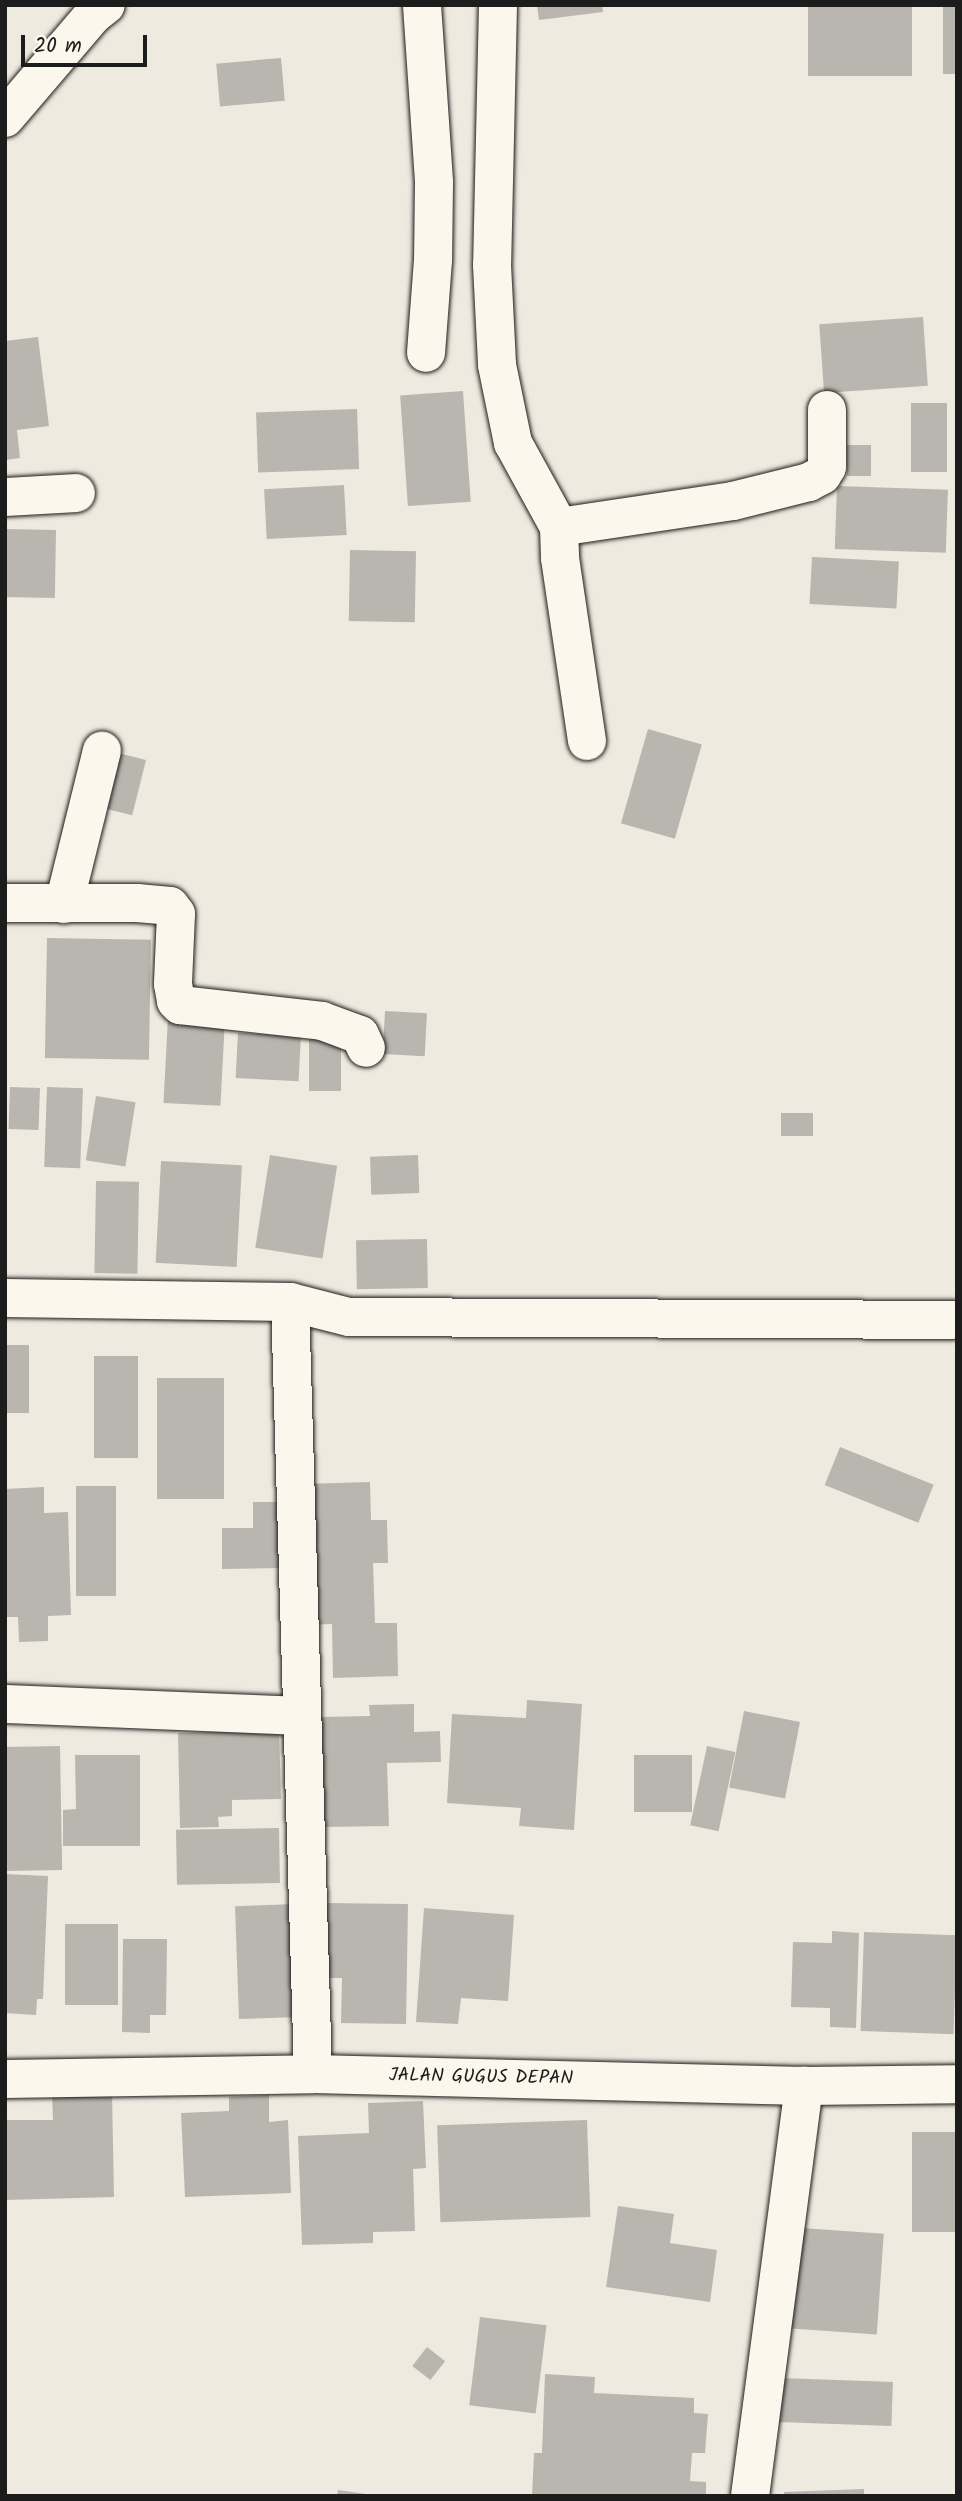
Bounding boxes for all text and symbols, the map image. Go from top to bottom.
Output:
scale bar [24,21,150,65]
text: 20 m [34,30,82,63]
street label: JALAN GUGUS DEPAN [389,2065,573,2091]

